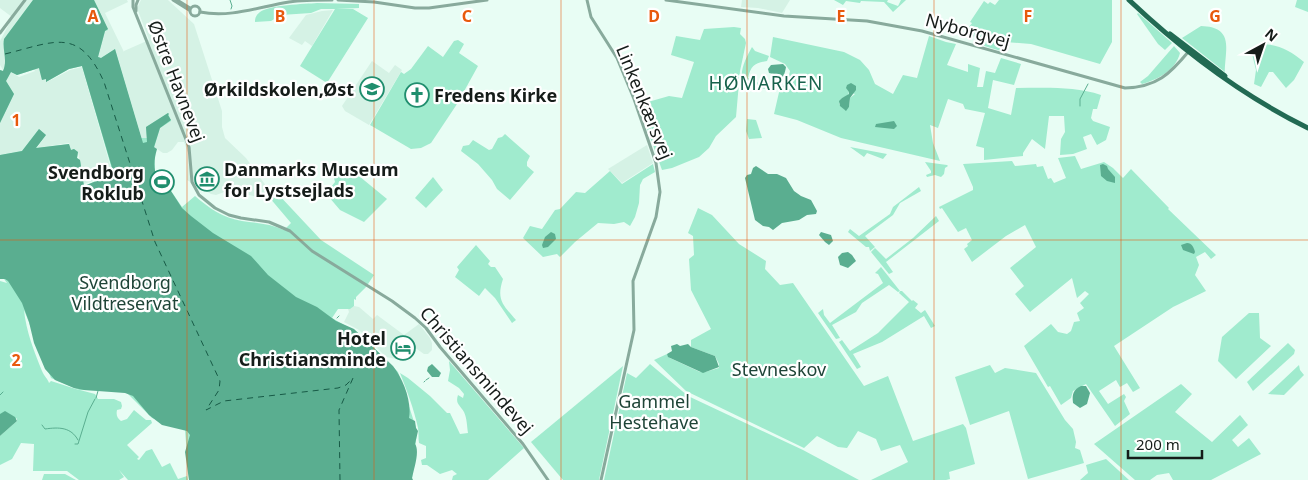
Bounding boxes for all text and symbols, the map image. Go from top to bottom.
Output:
text: A [87,5,99,27]
text: B [275,5,285,27]
text: C [462,5,472,27]
text: D [648,5,660,27]
text: E [837,5,846,27]
text: F [1024,5,1032,27]
text: G [1209,5,1221,27]
street label: Nyborgvej [923,7,1013,53]
street label: Østre Havnevej [143,17,211,145]
north arrow [1238,20,1288,70]
text: N [1261,24,1282,46]
street label: Linkenkærsvej [611,41,679,163]
district label: HØMARKEN [709,70,823,96]
school or university icon: Ørkildskolen,Øst [359,76,385,102]
place label: Ørkildskolen,Øst [204,77,354,101]
church icon: Fredens Kirke [404,82,430,108]
place label: Fredens Kirke [434,83,557,107]
text: 1 [11,109,21,131]
place label: Danmarks Museum for Lystsejlads [224,157,399,202]
place label: Svendborg Roklub [48,160,144,205]
museum icon: Danmarks Museum for Lystsejlads [194,166,220,192]
sports icon: Svendborg Roklub [149,169,175,195]
park label: Svendborg Vildtreservat [72,270,179,315]
street label: Christiansmindevej [415,301,539,439]
place label: Hotel Christiansminde [239,326,386,371]
hotel icon: Hotel Christiansminde [390,335,416,361]
text: 2 [11,349,21,371]
park label: Stevneskov [732,357,827,381]
park label: Gammel Hestehave [609,389,699,434]
scale bar [1128,428,1202,460]
text: 200 m [1136,434,1180,454]

